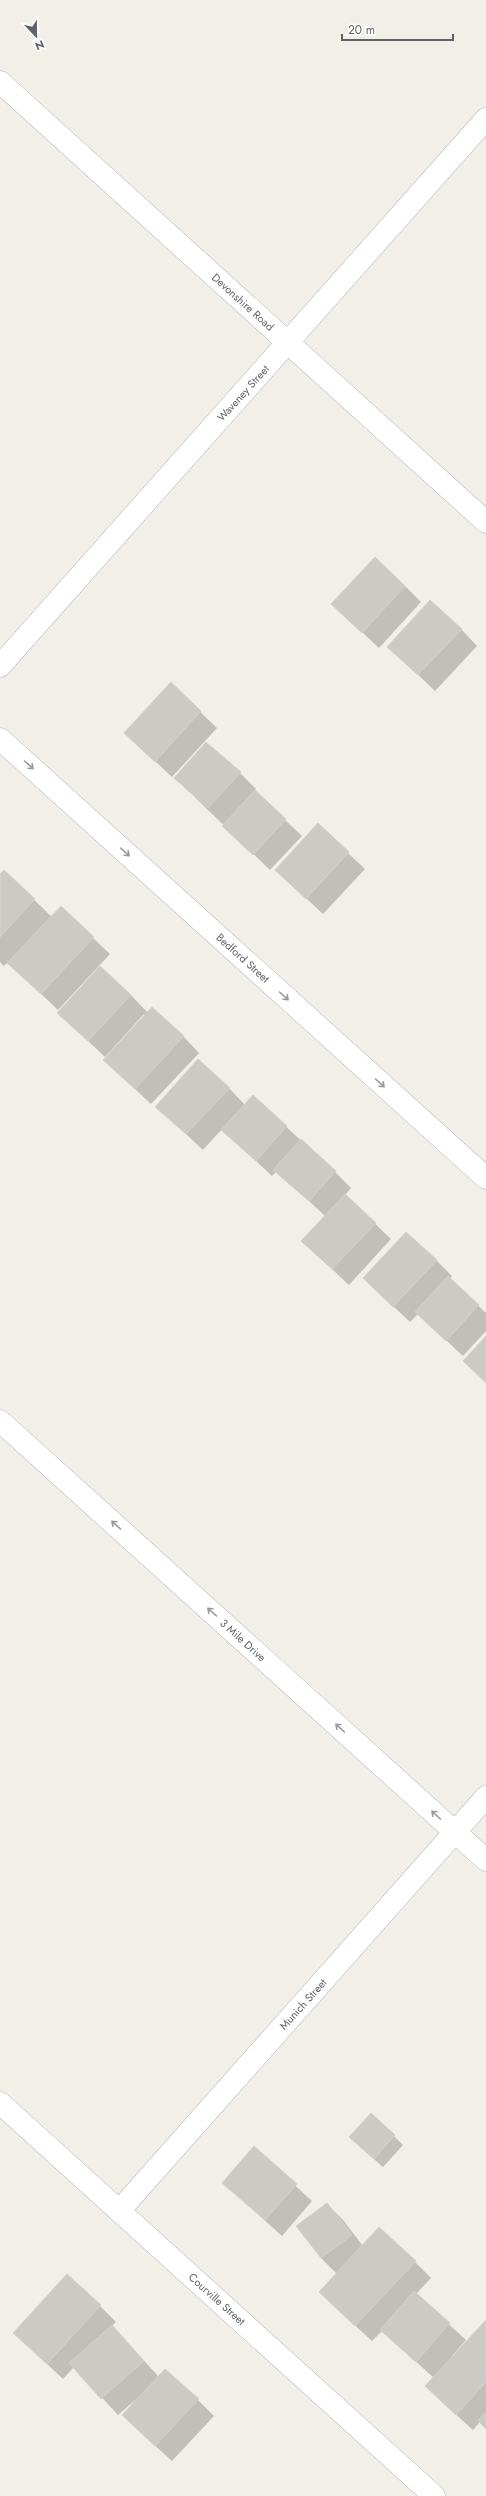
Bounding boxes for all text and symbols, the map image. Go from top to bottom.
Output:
north arrow [16,16,56,56]
scale bar [342,16,453,42]
text: 20 m [348,21,375,39]
text: N [33,36,47,54]
street label: Devonshire Road [208,270,278,334]
street label: Waveney Street [213,361,273,425]
one-way arrow [24,760,34,769]
one-way arrow [120,847,130,857]
street label: Bedford Street [213,930,273,987]
one-way arrow [279,991,289,1000]
one-way arrow [375,1078,386,1087]
one-way arrow [111,1521,121,1530]
one-way arrow [207,1608,217,1617]
street label: 3 Mile Drive [216,1615,270,1665]
one-way arrow [335,1723,345,1732]
one-way arrow [431,1810,441,1819]
street label: Munich Street [276,1975,331,2033]
street label: Courville Street [185,2269,249,2329]

